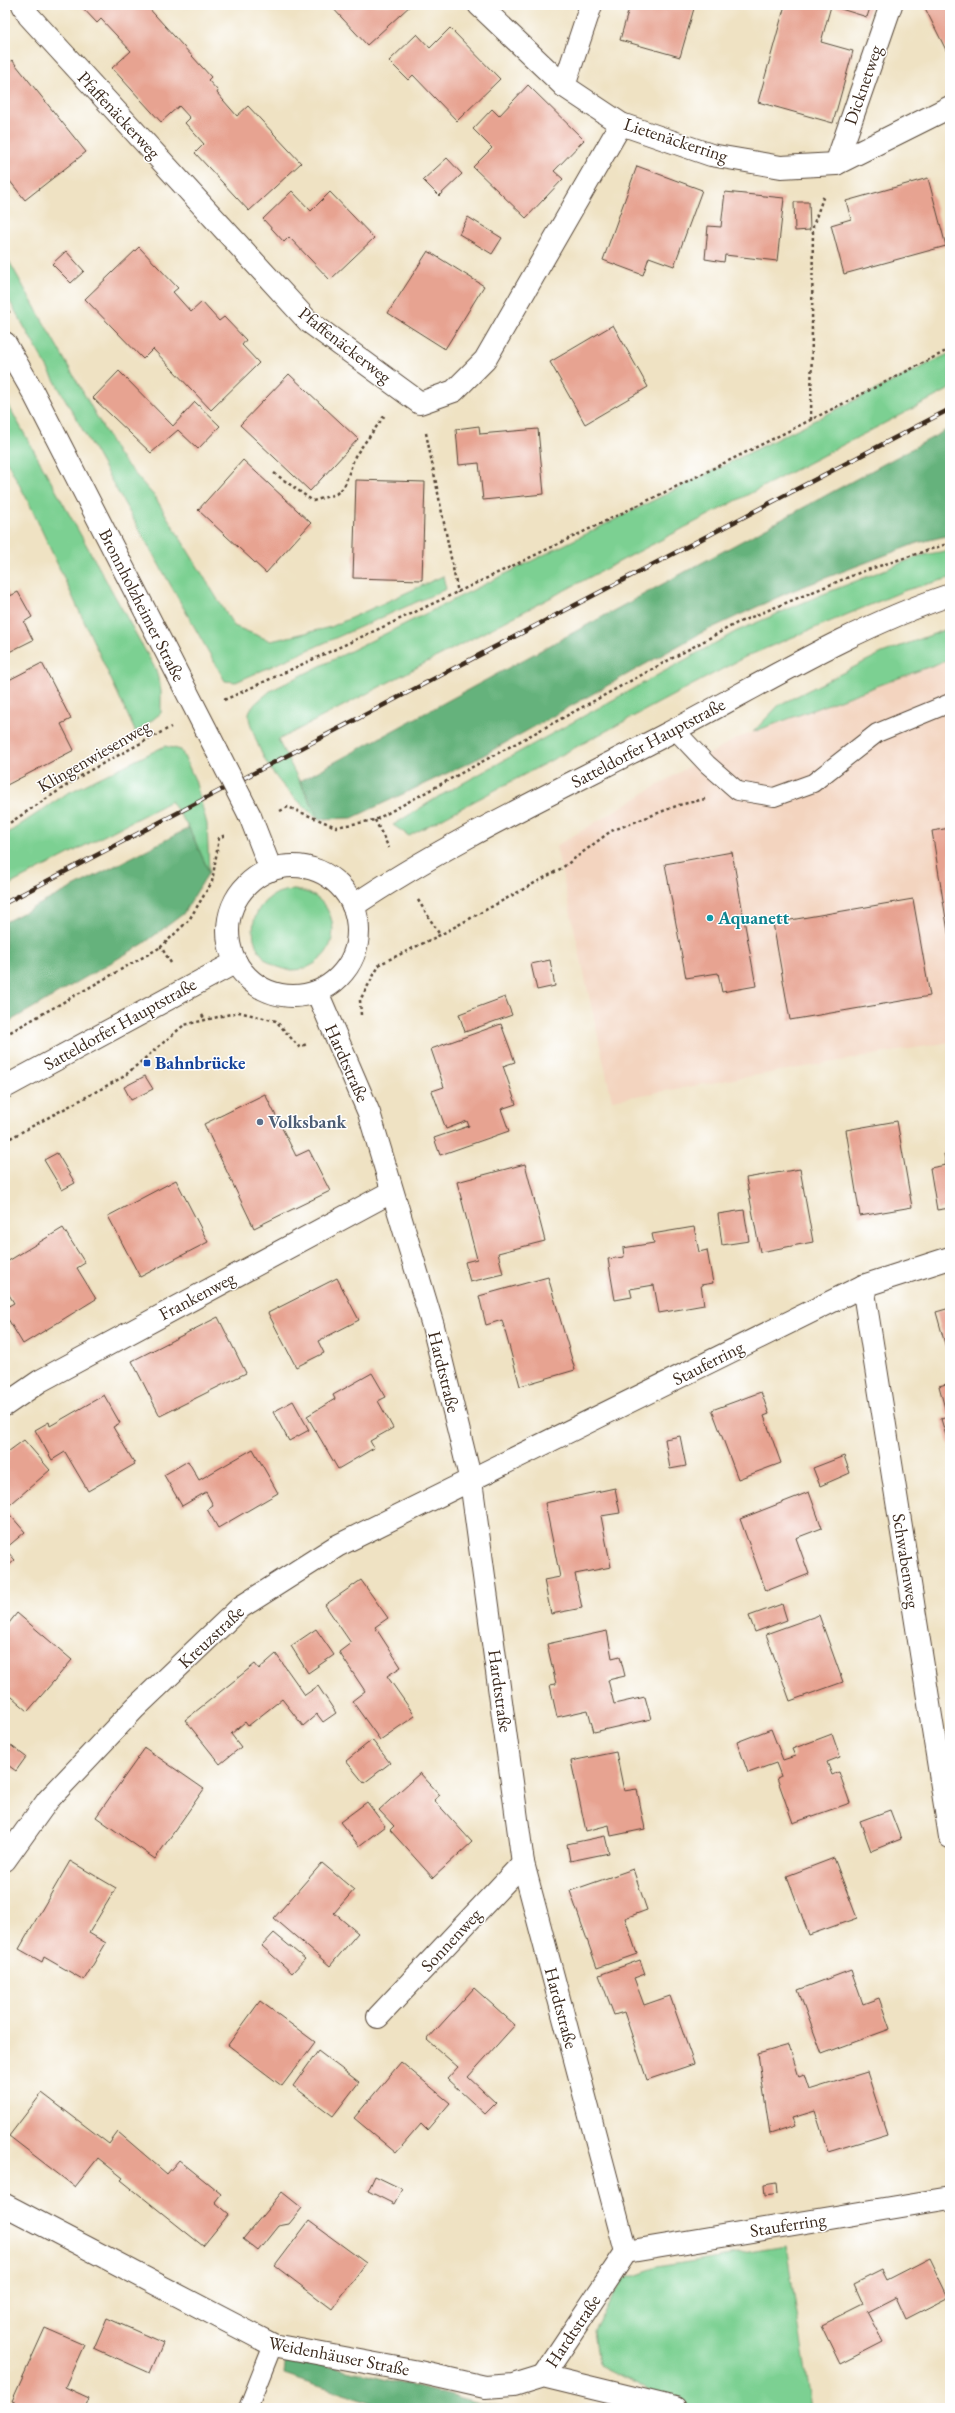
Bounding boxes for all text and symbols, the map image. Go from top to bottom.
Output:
street label: Dicknetweg [838,42,887,128]
street label: Pfaffenäckerweg [73,66,166,163]
street label: Lietenäckerring [621,112,731,167]
street label: Pfaffenäckerweg [294,301,396,388]
street label: Bronnholzheimer Straße [94,525,191,685]
street label: Satteldorfer Hauptstraße [567,692,729,793]
street label: Klingenwiesenweg [33,714,155,797]
place label: Aquanett [717,906,790,929]
marker: Aquanett [705,913,715,923]
street label: Satteldorfer Hauptstraße [39,972,200,1075]
street label: Hardtstraße [320,1020,375,1106]
place label: Bahnbrücke [155,1051,246,1074]
marker: Bahnbrücke [142,1058,152,1068]
place label: Volksbank [268,1110,348,1133]
marker: Volksbank [255,1117,265,1127]
street label: Frankenweg [155,1266,239,1325]
street label: Hardtstraße [423,1329,466,1415]
street label: Stauferring [668,1335,747,1390]
street label: Schwabenweg [888,1512,925,1610]
street label: Kreuzstraße [173,1600,249,1673]
street label: Hardtstraße [483,1648,518,1734]
street label: Sonnenweg [415,1903,486,1976]
street label: Hardtstraße [540,1965,583,2051]
street label: Stauferring [748,2207,828,2242]
street label: Hardtstraße [540,2290,605,2372]
street label: Weidenhäuser Straße [266,2331,412,2380]

